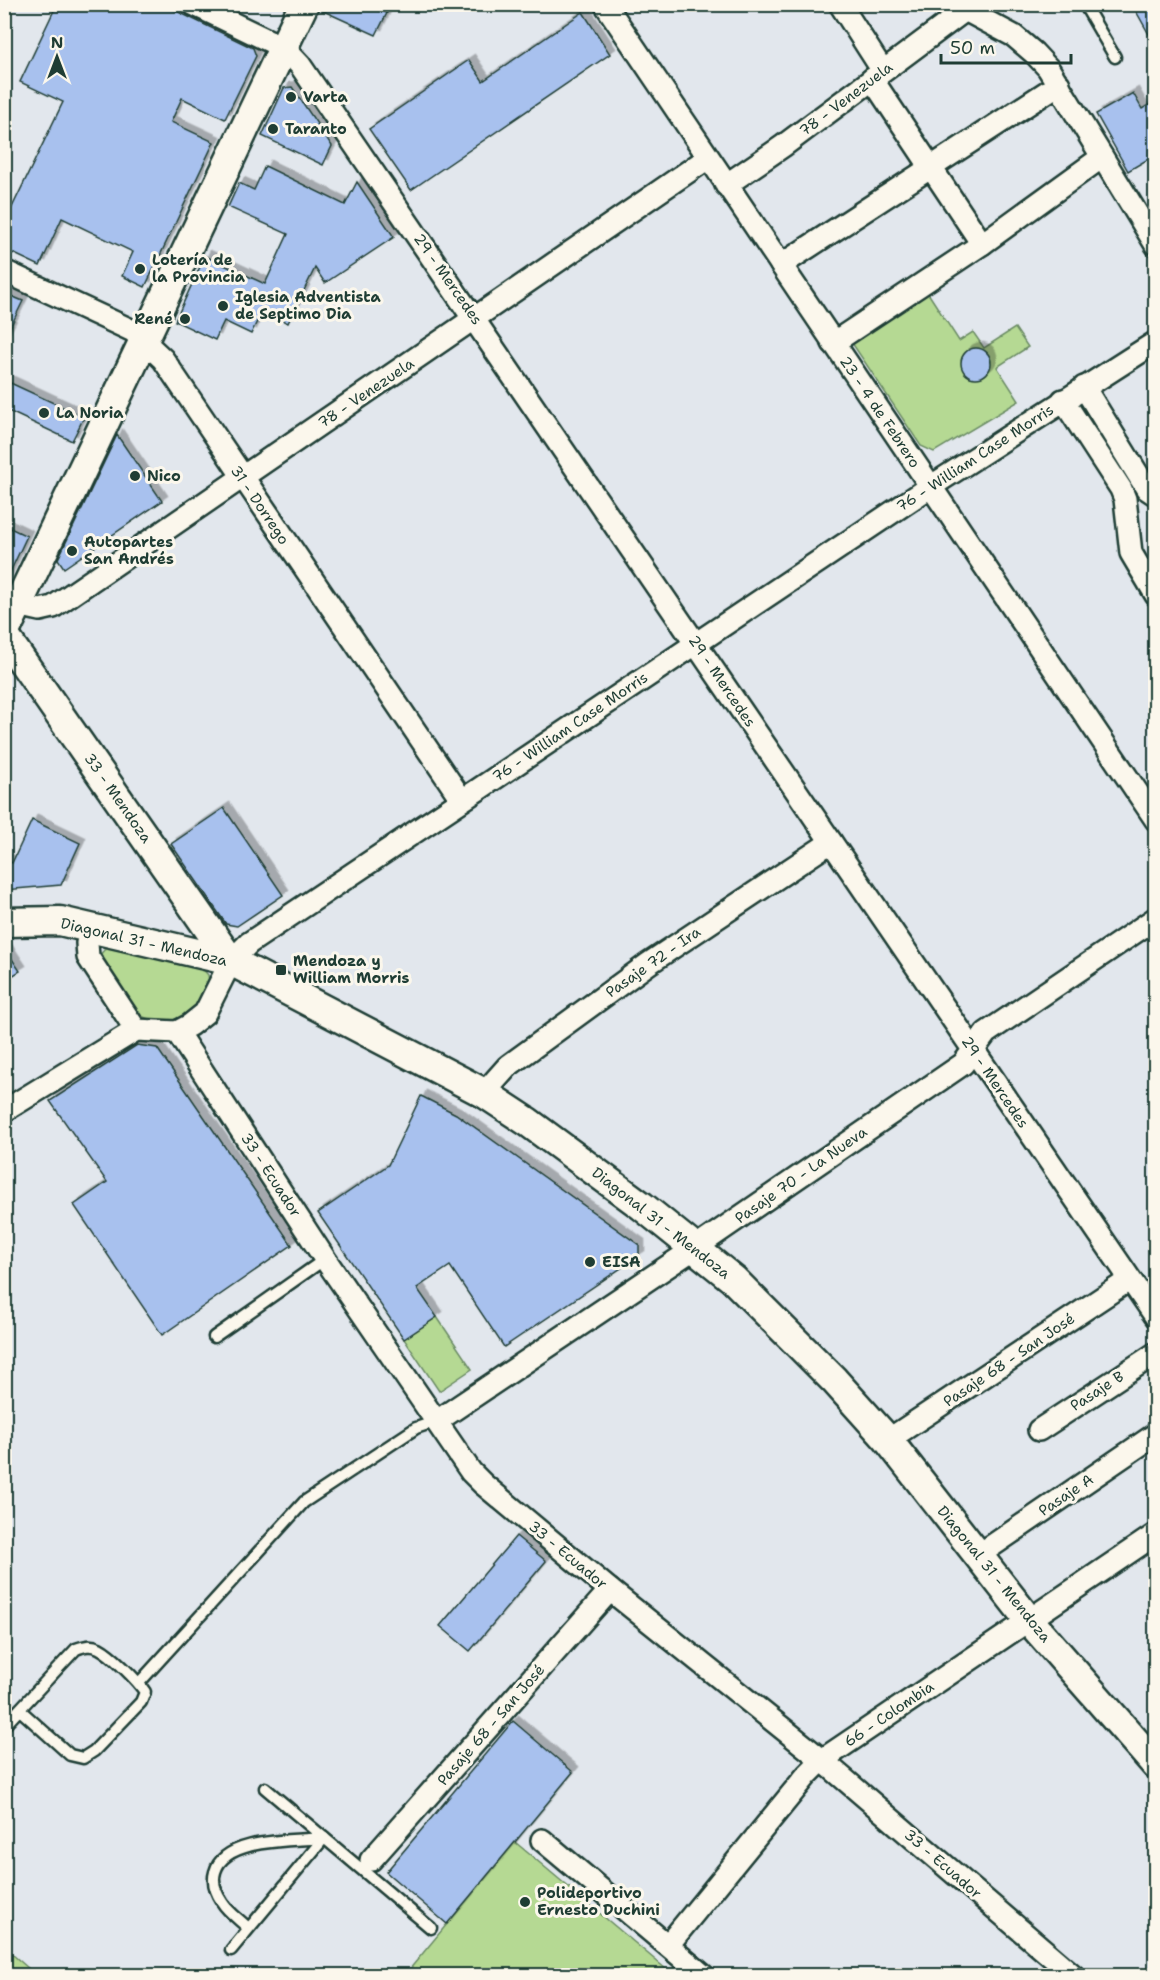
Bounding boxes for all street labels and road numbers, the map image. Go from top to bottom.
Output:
street label: 78 - Venezuela [795,57,897,141]
street label: 29 - Mercedes [409,229,487,329]
street label: 23 - 4 de Febrero [835,352,925,472]
street label: 78 - Venezuela [314,353,419,433]
street label: 76 - William Case Morris [893,400,1057,516]
street label: 31 - Dorrego [226,461,294,549]
street label: 29 - Mercedes [684,631,760,731]
street label: 76 - William Case Morris [488,667,652,787]
street label: 33 - Mendoza [80,749,157,847]
street label: Diagonal 31 - Mendoza [59,913,230,971]
street label: Pasaje 72 - Ira [602,921,705,1002]
street label: 29 - Mercedes [957,1032,1033,1132]
street label: Pasaje 70 - La Nueva [731,1121,872,1228]
street label: 33 - Ecuador [236,1129,306,1221]
street label: Diagonal 31 - Mendoza [588,1163,735,1284]
street label: Pasaje 68 - San José [939,1309,1079,1411]
street label: Pasaje B [1066,1366,1128,1416]
street label: Pasaje A [1035,1469,1097,1521]
street label: Diagonal 31 - Mendoza [933,1501,1056,1647]
street label: 33 - Ecuador [525,1516,611,1594]
street label: Pasaje 68 - San José [433,1660,549,1790]
street label: 66 - Colombia [840,1676,938,1751]
street label: 33 - Ecuador [900,1825,986,1903]

